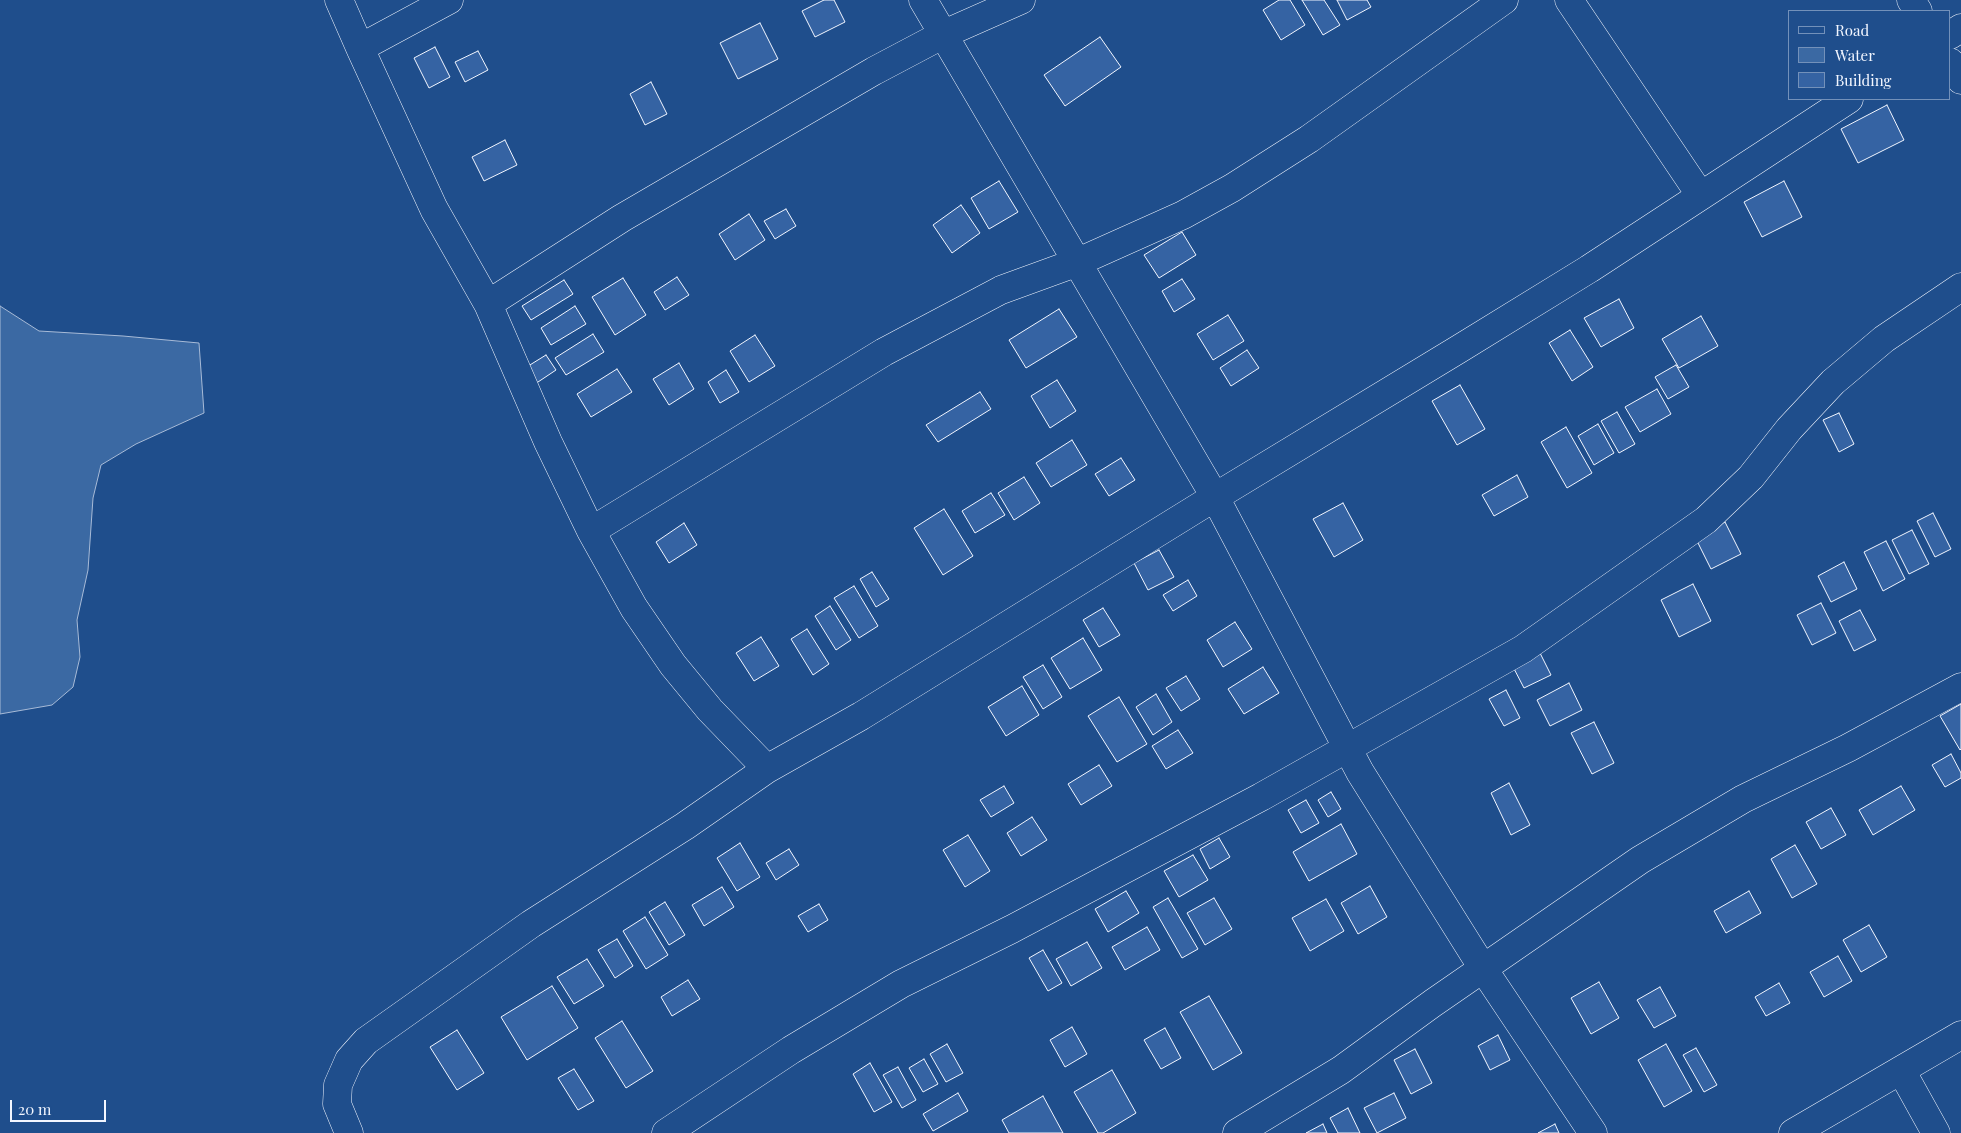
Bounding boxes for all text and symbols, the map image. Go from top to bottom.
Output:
legend [1788,10,1951,100]
text: Road [1835,20,1869,40]
text: Water [1835,45,1875,65]
text: Building [1835,70,1891,90]
scale bar [12,1090,109,1122]
text: 20 m [18,1099,51,1119]

